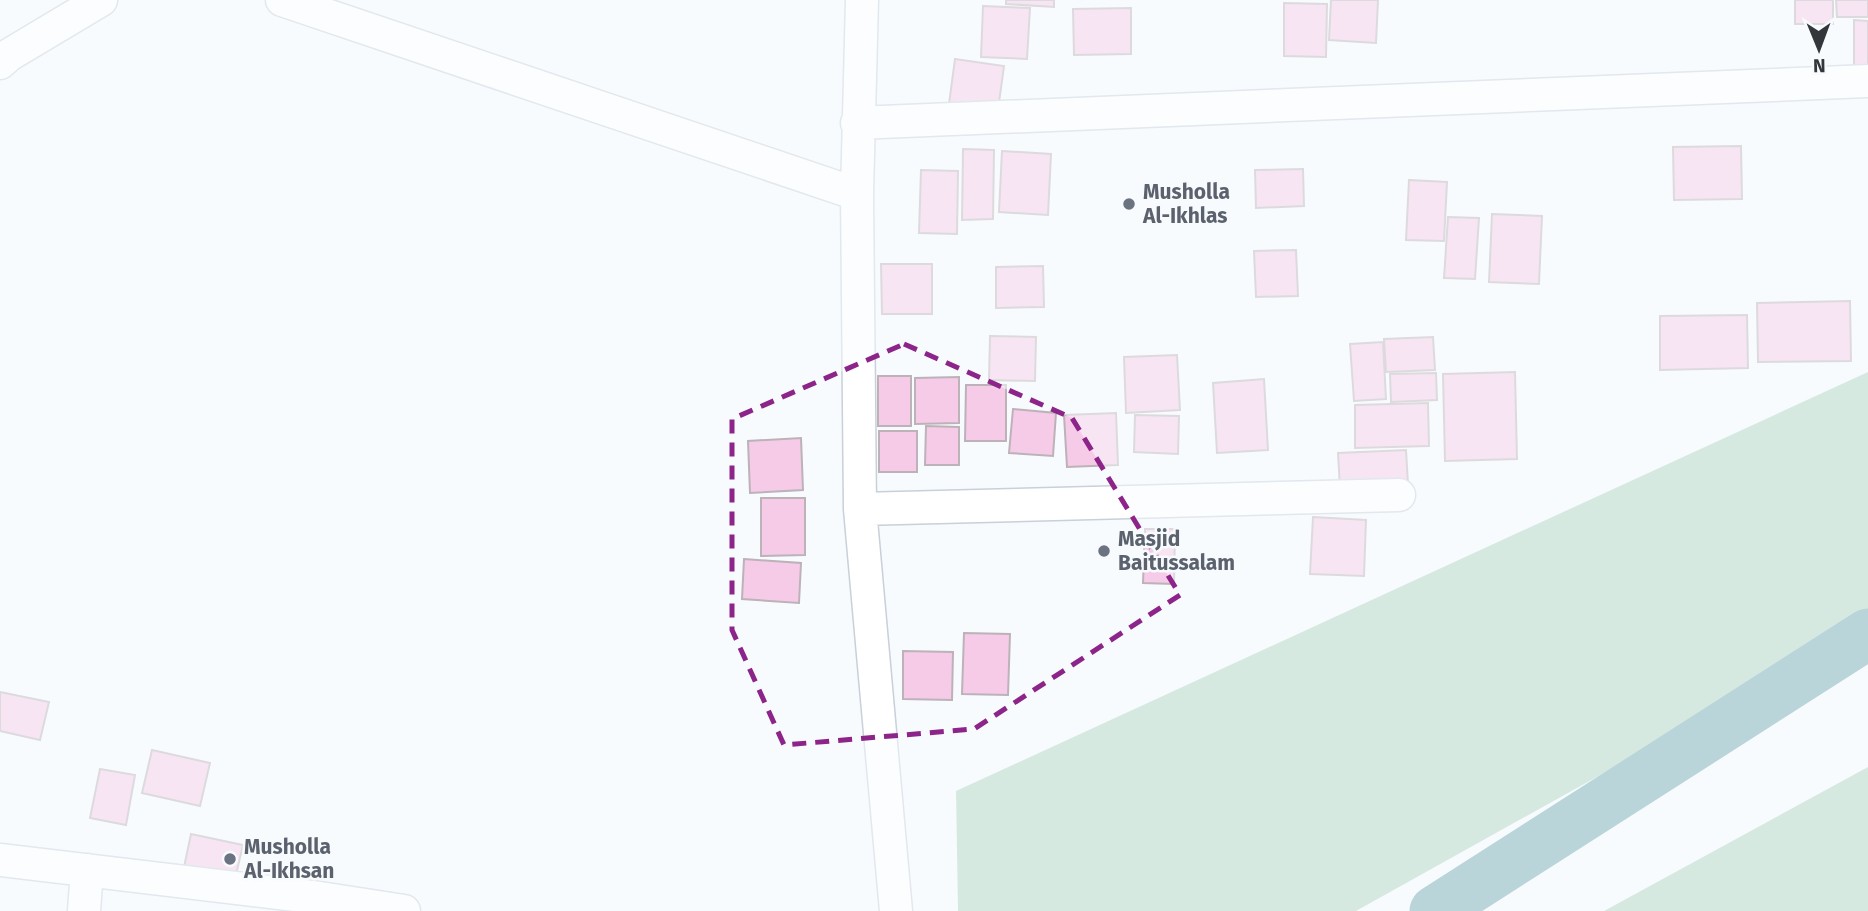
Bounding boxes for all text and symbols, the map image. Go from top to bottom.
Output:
north arrow [1784,14,1854,84]
text: N [1813,54,1826,77]
place label: Musholla Al-Ikhlas [1142,179,1230,229]
marker: Musholla Al-Ikhlas [1121,196,1137,212]
place label: Masjid Baitussalam [1118,526,1235,576]
marker: Masjid Baitussalam [1096,543,1112,559]
place label: Musholla Al-Ikhsan [243,834,334,884]
marker: Musholla Al-Ikhsan [222,851,238,867]

